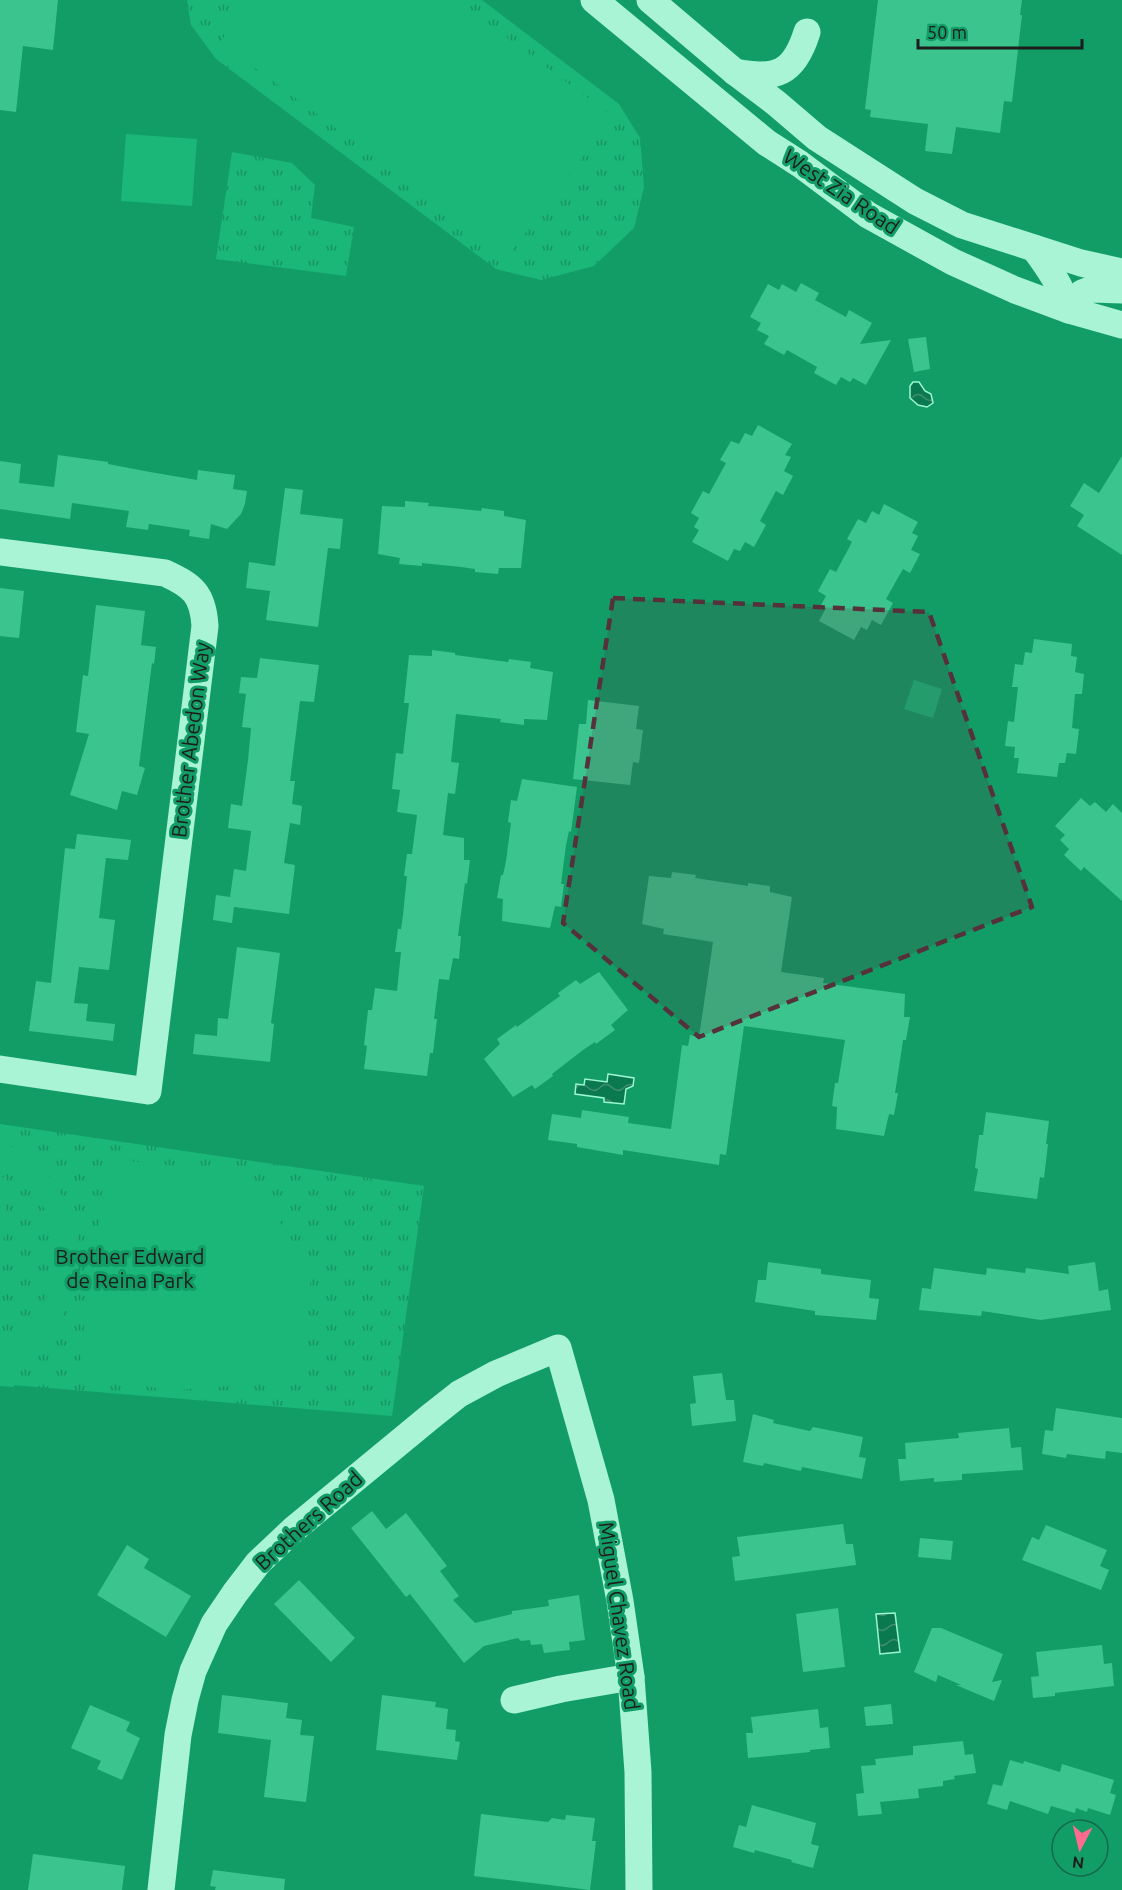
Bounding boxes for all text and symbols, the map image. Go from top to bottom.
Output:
scale bar [918,12,1082,50]
text: 50 m [927,22,967,42]
street label: West Zia Road [779,144,904,239]
street label: Brother Abedon Way [166,641,214,839]
park label: Brother Edward de Reina Park [55,1244,205,1292]
street label: Brothers Road [250,1466,367,1575]
street label: Miguel Chavez Road [595,1520,645,1711]
north arrow [1050,1818,1110,1878]
text: N [1071,1853,1085,1873]

